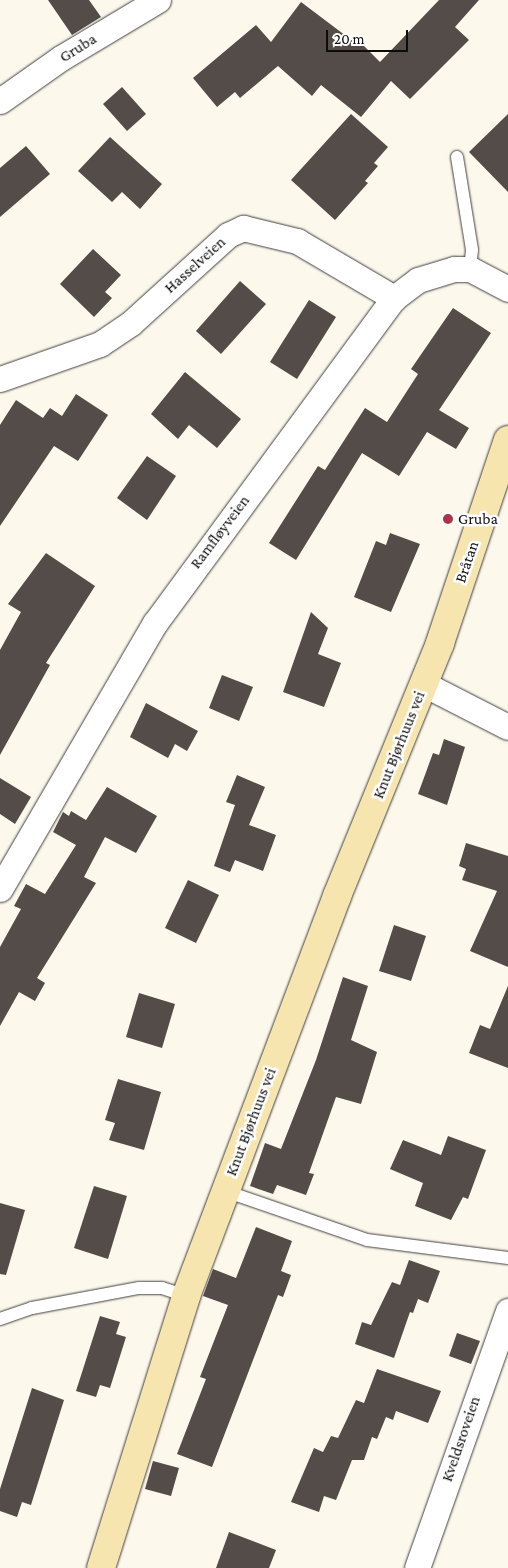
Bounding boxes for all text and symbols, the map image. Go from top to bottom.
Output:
scale bar [328,20,410,52]
street label: Gruba [56,29,100,67]
text: 20 m [334,31,365,47]
street label: Hasselveien [160,233,230,297]
street label: Ramfløyveien [186,491,254,573]
place label: Gruba [458,509,498,529]
marker: Gruba [442,513,454,525]
street label: Bråtan [451,539,483,585]
street label: Knut Bjørhuus vei [369,689,429,801]
street label: Knut Bjørhuus vei [222,1065,280,1179]
street label: Kveldsroveien [437,1394,485,1484]

